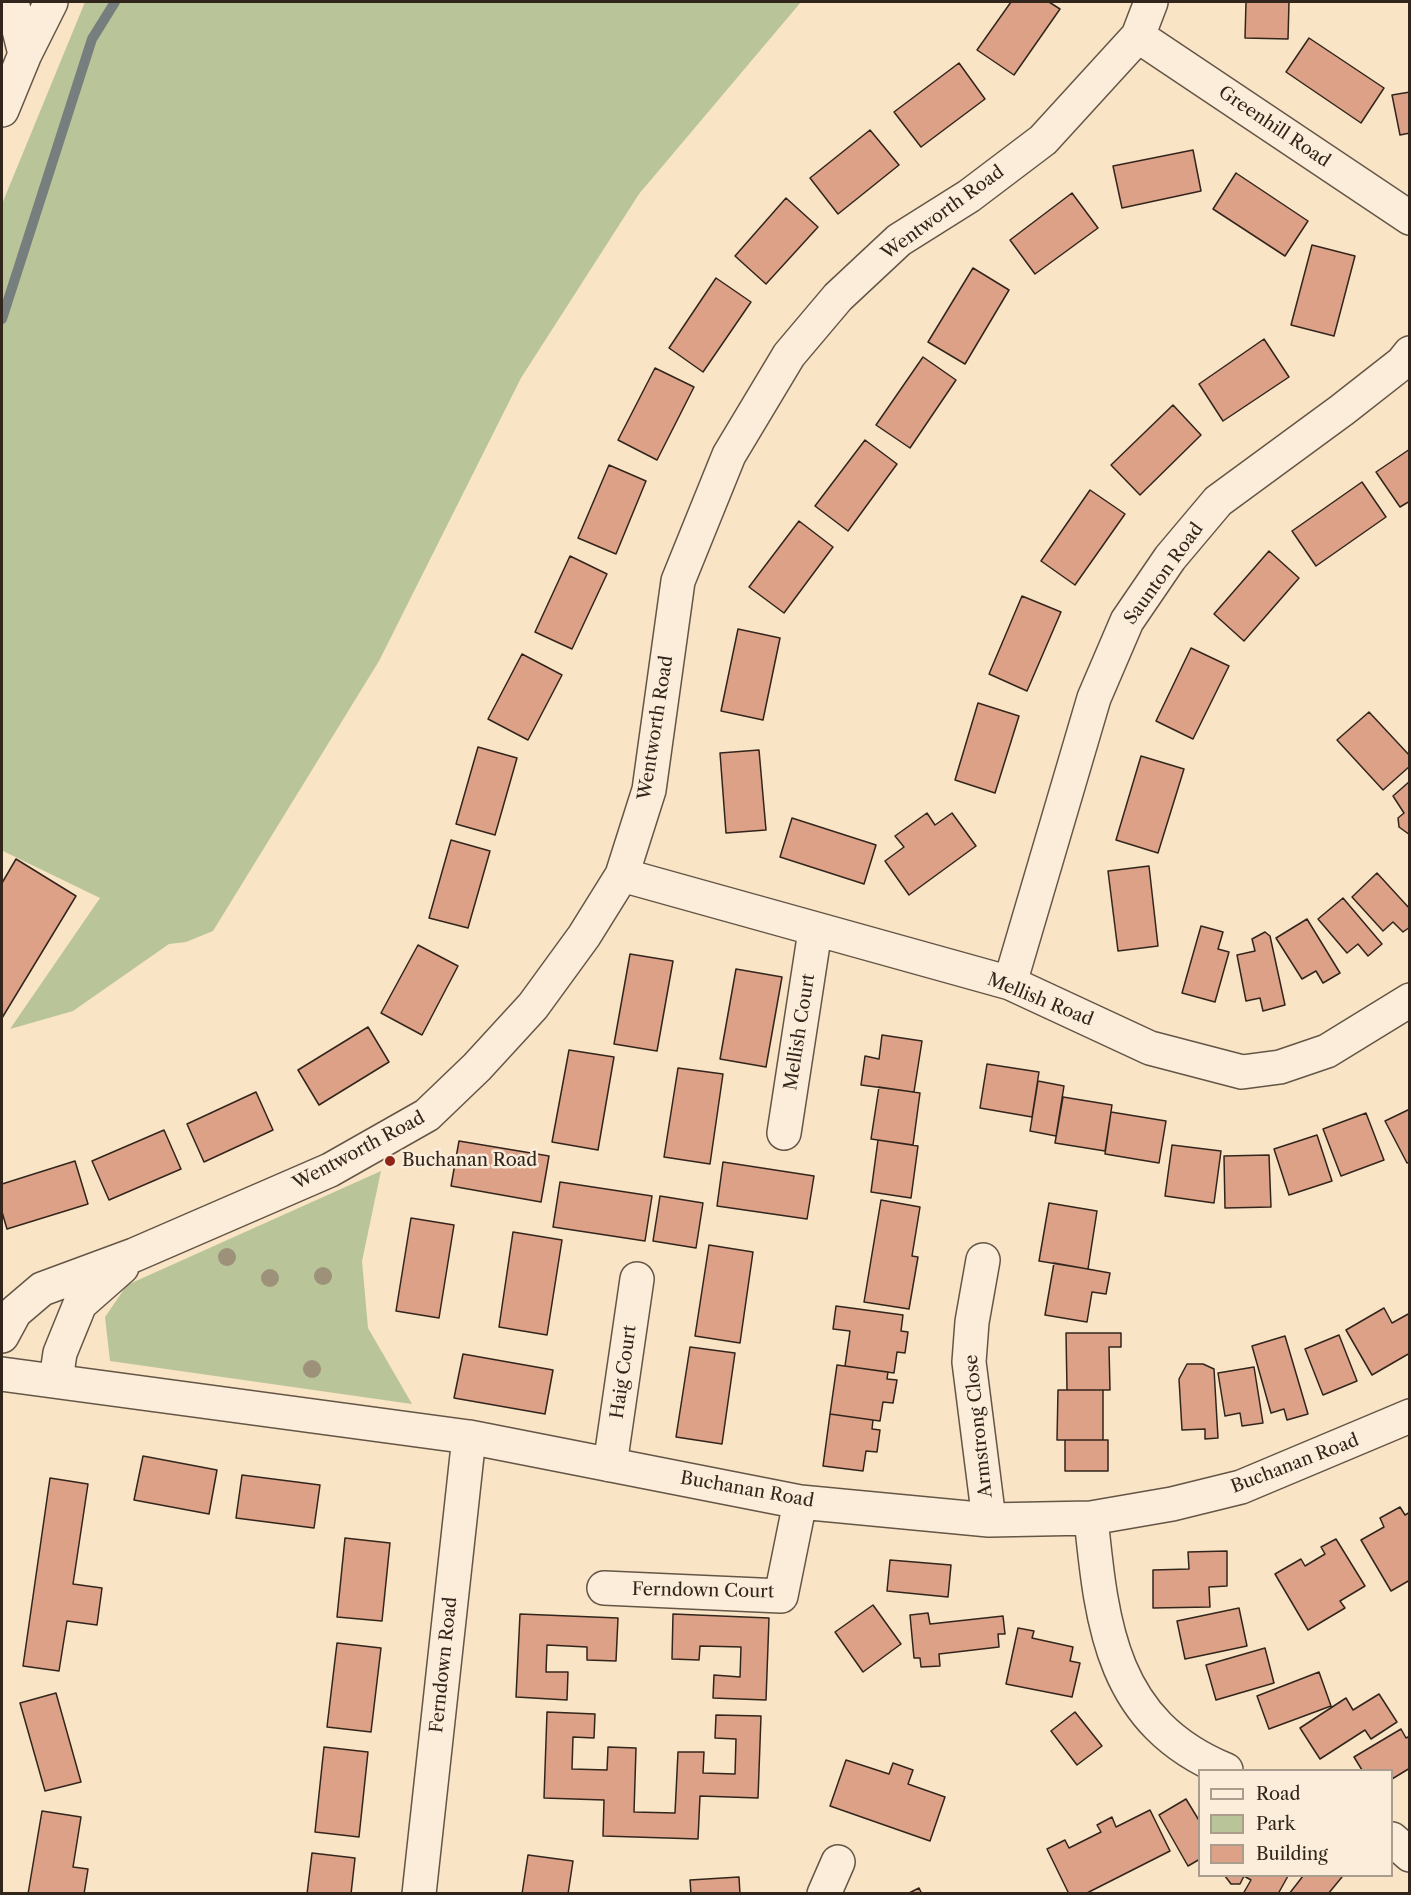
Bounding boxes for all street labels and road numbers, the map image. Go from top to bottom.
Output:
street label: Greenhill Road [1214,82,1334,172]
street label: Wentworth Road [878,161,1008,265]
street label: Saunton Road [1120,519,1208,629]
street label: Wentworth Road [634,654,678,802]
street label: Mellish Road [984,969,1096,1031]
street label: Mellish Court [780,972,820,1092]
street label: Wentworth Road [290,1107,428,1195]
street label: Haig Court [607,1324,641,1420]
street label: Armstrong Close [961,1353,997,1499]
street label: Buchanan Road [1228,1430,1362,1498]
street label: Buchanan Road [679,1468,815,1512]
street label: Ferndown Court [632,1579,774,1603]
street label: Ferndown Road [426,1596,462,1734]

